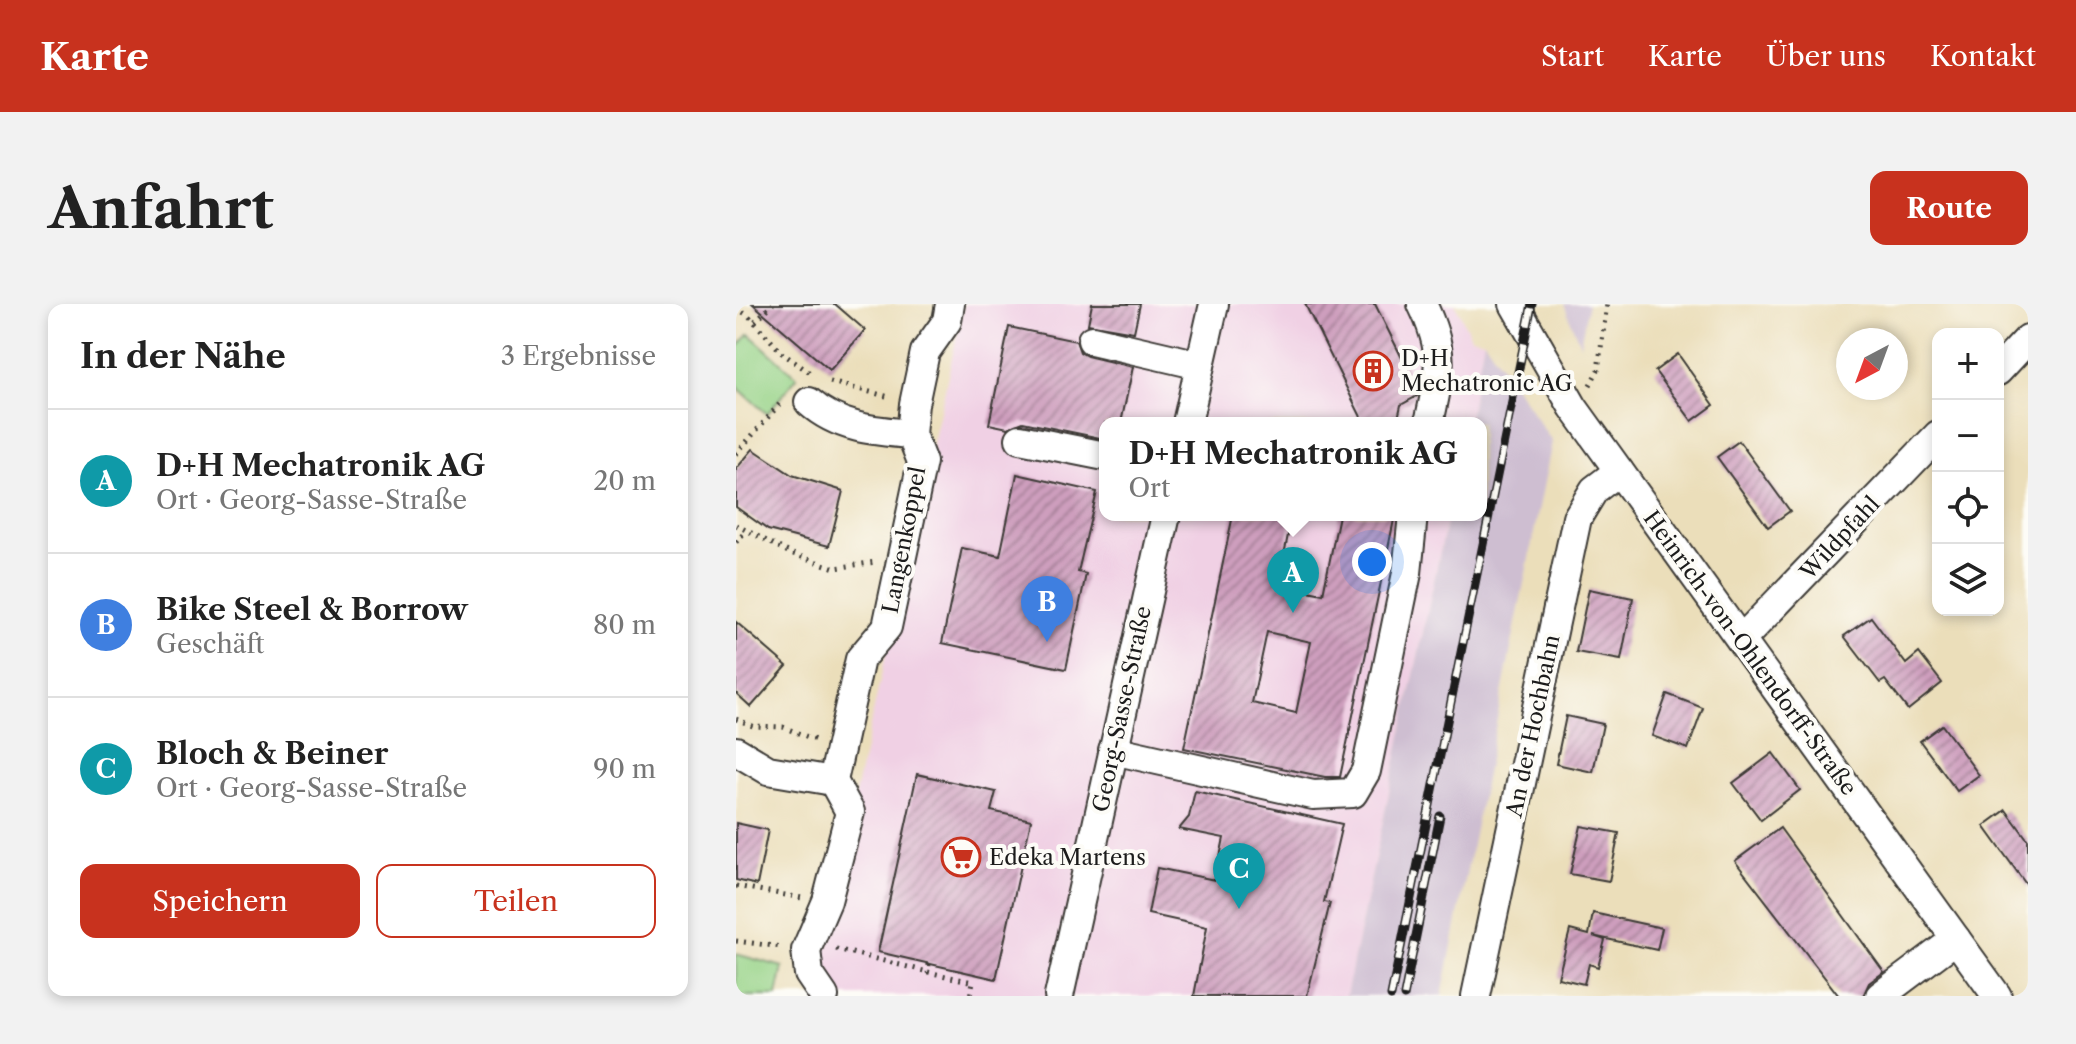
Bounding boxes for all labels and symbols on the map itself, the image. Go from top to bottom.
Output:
north arrow [1836,328,1908,400]
place label: D+H Mechatronic AG [1401,345,1573,397]
building icon: D+H Mechatronic AG [1352,350,1394,392]
street label: Langenkoppel [877,464,932,616]
street label: Wildpfahl [1794,490,1886,586]
street label: Heinrich-von-Ohlendorff-Straße [1638,505,1862,801]
your location [1352,542,1392,582]
pin: A [1267,547,1319,613]
pin: B [1021,576,1073,642]
street label: Georg-Sasse-Straße [1087,604,1157,814]
street label: An der Hochbahn [1500,632,1566,821]
supermarket icon: Edeka Martens [940,836,982,878]
pin: C [1213,843,1265,909]
place label: Edeka Martens [989,844,1146,871]

